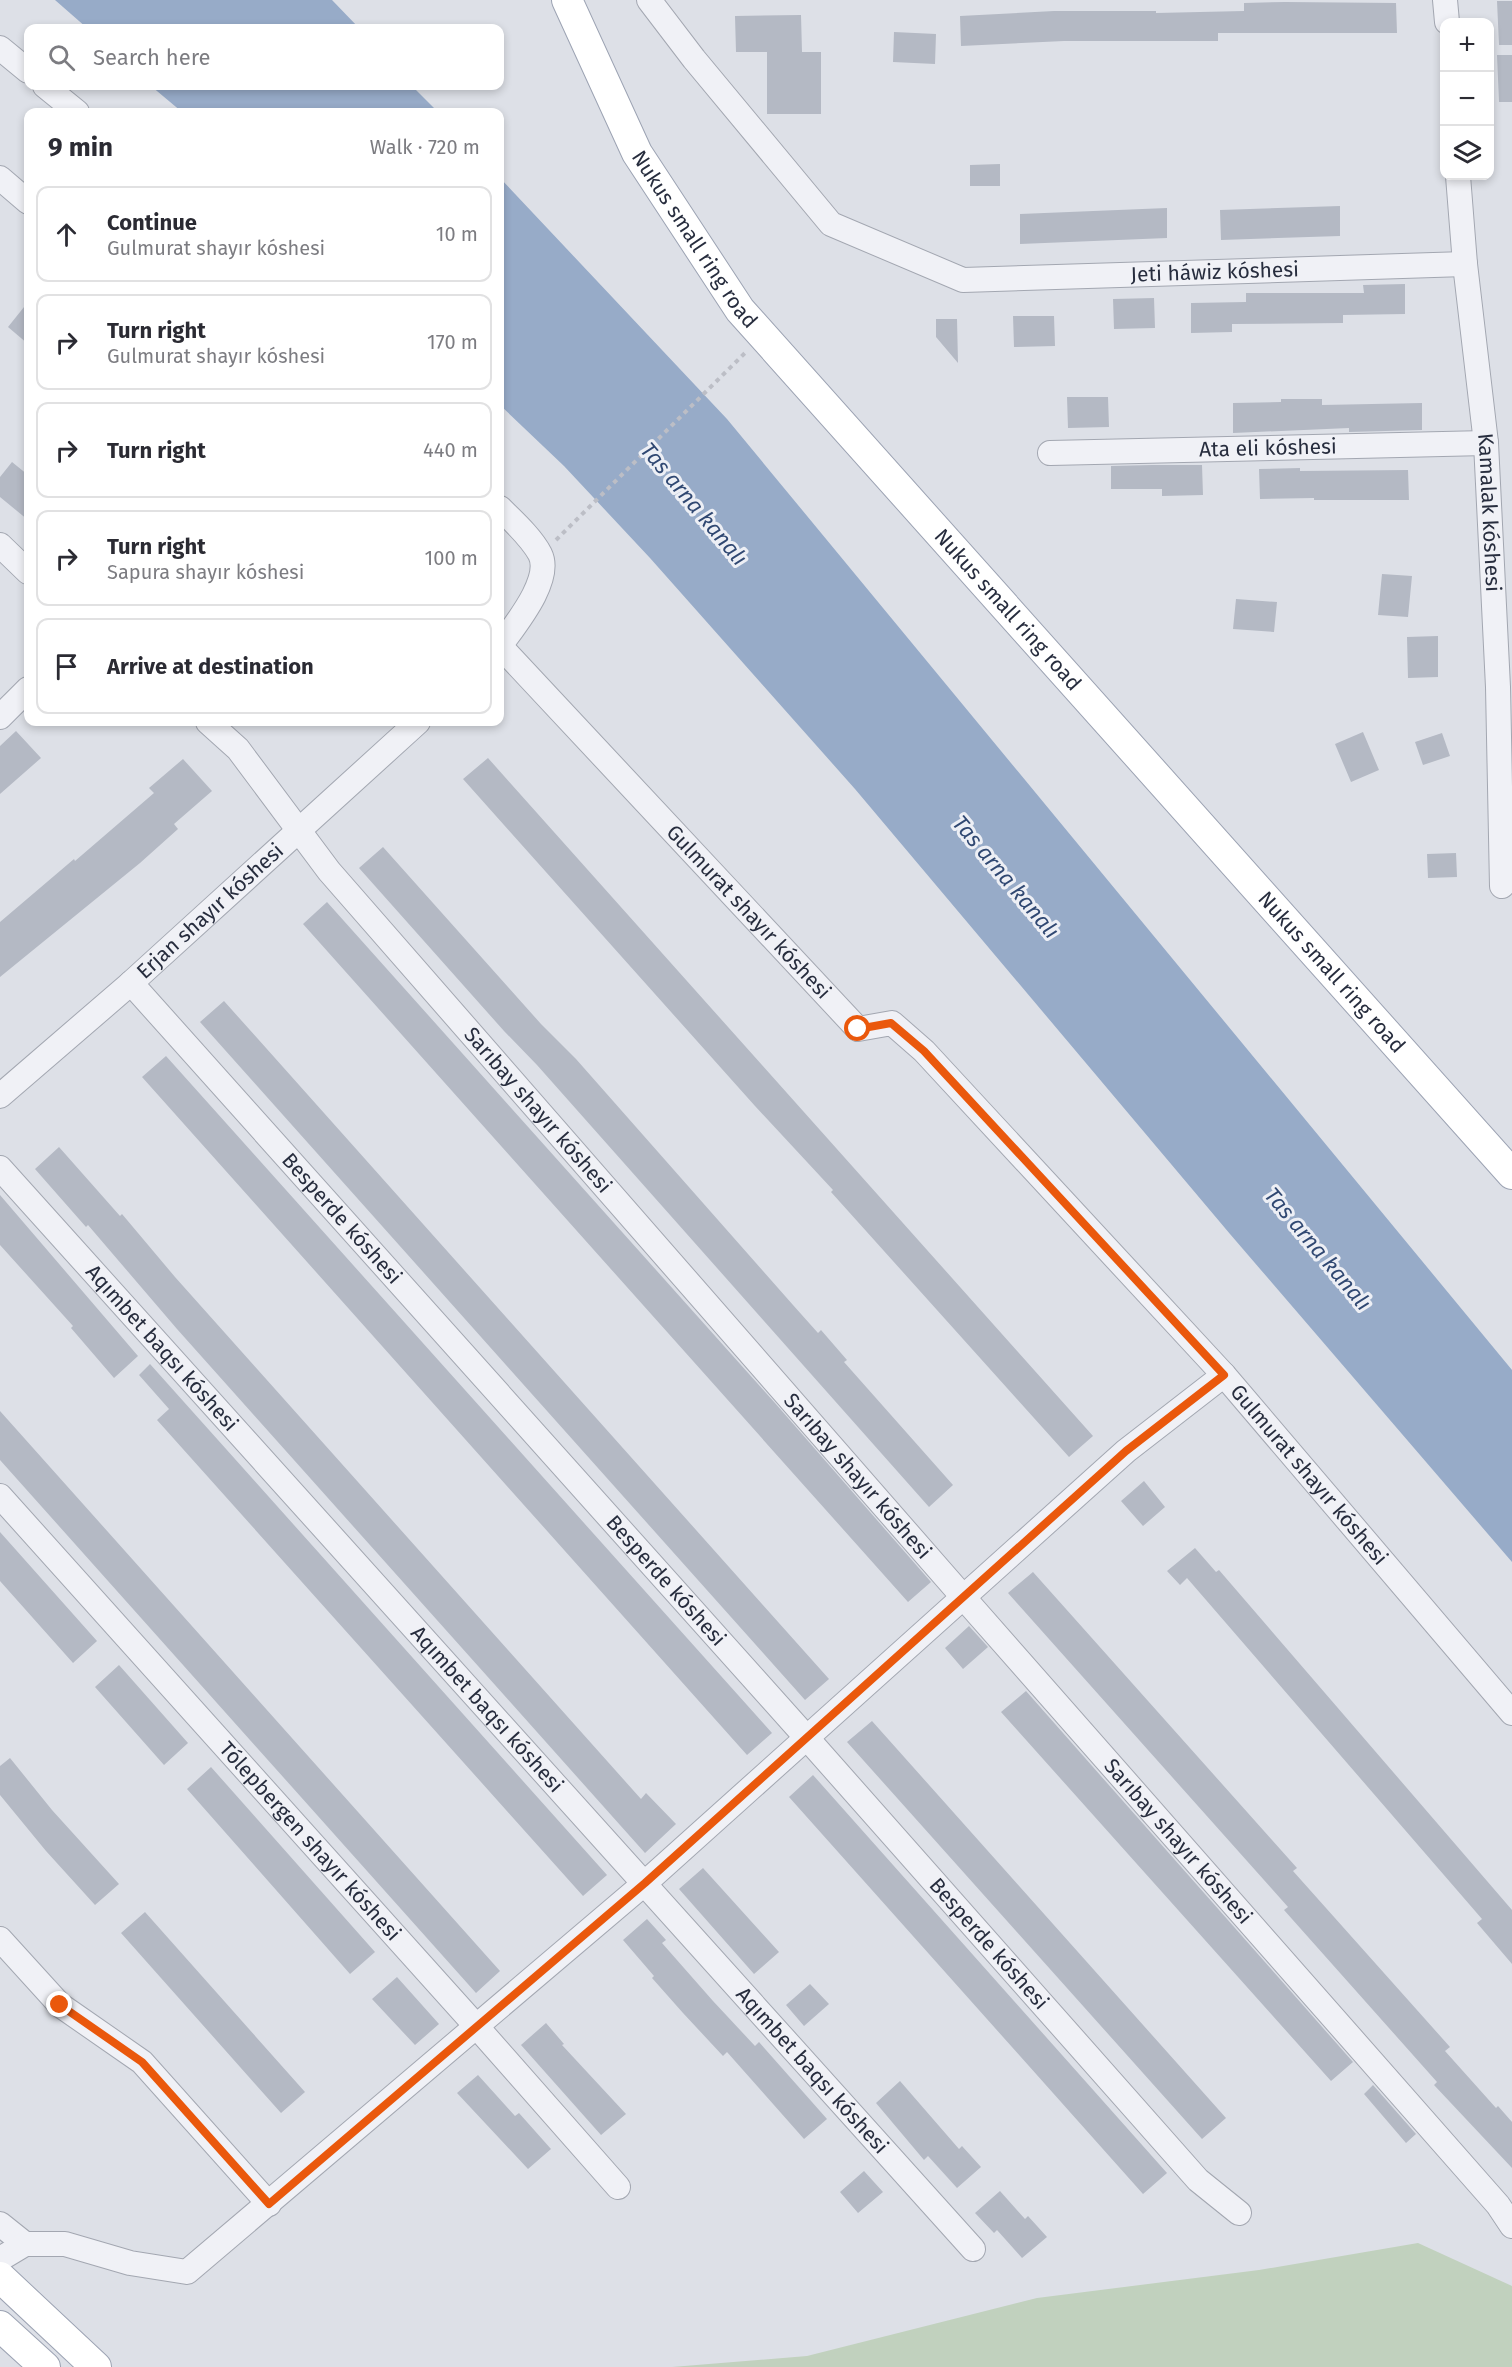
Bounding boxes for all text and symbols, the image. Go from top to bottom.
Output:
map controls [1440,18,1494,180]
button: + [1440,18,1494,72]
search box [24,24,504,90]
icon: search [45,41,78,74]
text: Search here [93,44,211,71]
button: − [1440,72,1494,126]
button: layers [1440,126,1494,180]
text: 9 min [48,132,113,163]
text: Walk · 720 m [370,135,480,159]
street label: Nukus small ring road [626,146,763,334]
text: Continue [107,209,197,236]
icon: ahead [50,218,83,251]
text: 10 m [436,222,478,246]
text: Gulmurat shayır kóshesi [107,236,325,260]
street label: Jeti háwiz kóshesi [1130,256,1299,288]
text: Turn right [107,317,206,344]
icon: right [50,326,83,359]
text: 170 m [427,330,478,354]
text: Gulmurat shayır kóshesi [107,344,325,368]
street label: Kamalak kóshesi [1472,432,1506,592]
street label: Ata eli kóshesi [1199,433,1337,463]
icon: right [50,434,83,467]
text: Turn right [107,437,206,464]
water label: Tas arna kanalı [635,437,753,571]
text: 440 m [423,438,478,462]
street label: Nukus small ring road [929,523,1087,696]
text: Turn right [107,533,206,560]
icon: right [50,542,83,575]
text: 100 m [425,546,478,570]
text: Sapura shayır kóshesi [107,560,304,584]
icon: arrive [50,650,83,683]
text: Arrive at destination [107,653,314,680]
water label: Tas arna kanalı [947,810,1065,944]
street label: Gulmurat shayır kóshesi [661,819,836,1005]
street label: Erjan shayır kóshesi [131,838,289,984]
street label: Nukus small ring road [1253,886,1411,1058]
route start [844,1015,870,1041]
street label: Sarıbay shayır kóshesi [458,1022,617,1198]
street label: Besperde kóshesi [276,1147,407,1289]
water label: Tas arna kanalı [1259,1182,1377,1316]
street label: Aqımbet baqsı kóshesi [80,1259,244,1437]
street label: Gulmurat shayır kóshesi [1225,1379,1393,1570]
street label: Sarıbay shayır kóshesi [778,1388,937,1564]
street label: Besperde kóshesi [600,1510,731,1652]
street label: Aqımbet baqsı kóshesi [405,1620,569,1798]
street label: Tólepbergen shayır kóshesi [214,1736,406,1946]
street label: Sarıbay shayır kóshesi [1098,1753,1258,1929]
street label: Besperde kóshesi [924,1872,1054,2015]
street label: Aqımbet baqsı kóshesi [730,1982,894,2159]
route end [46,1991,72,2017]

